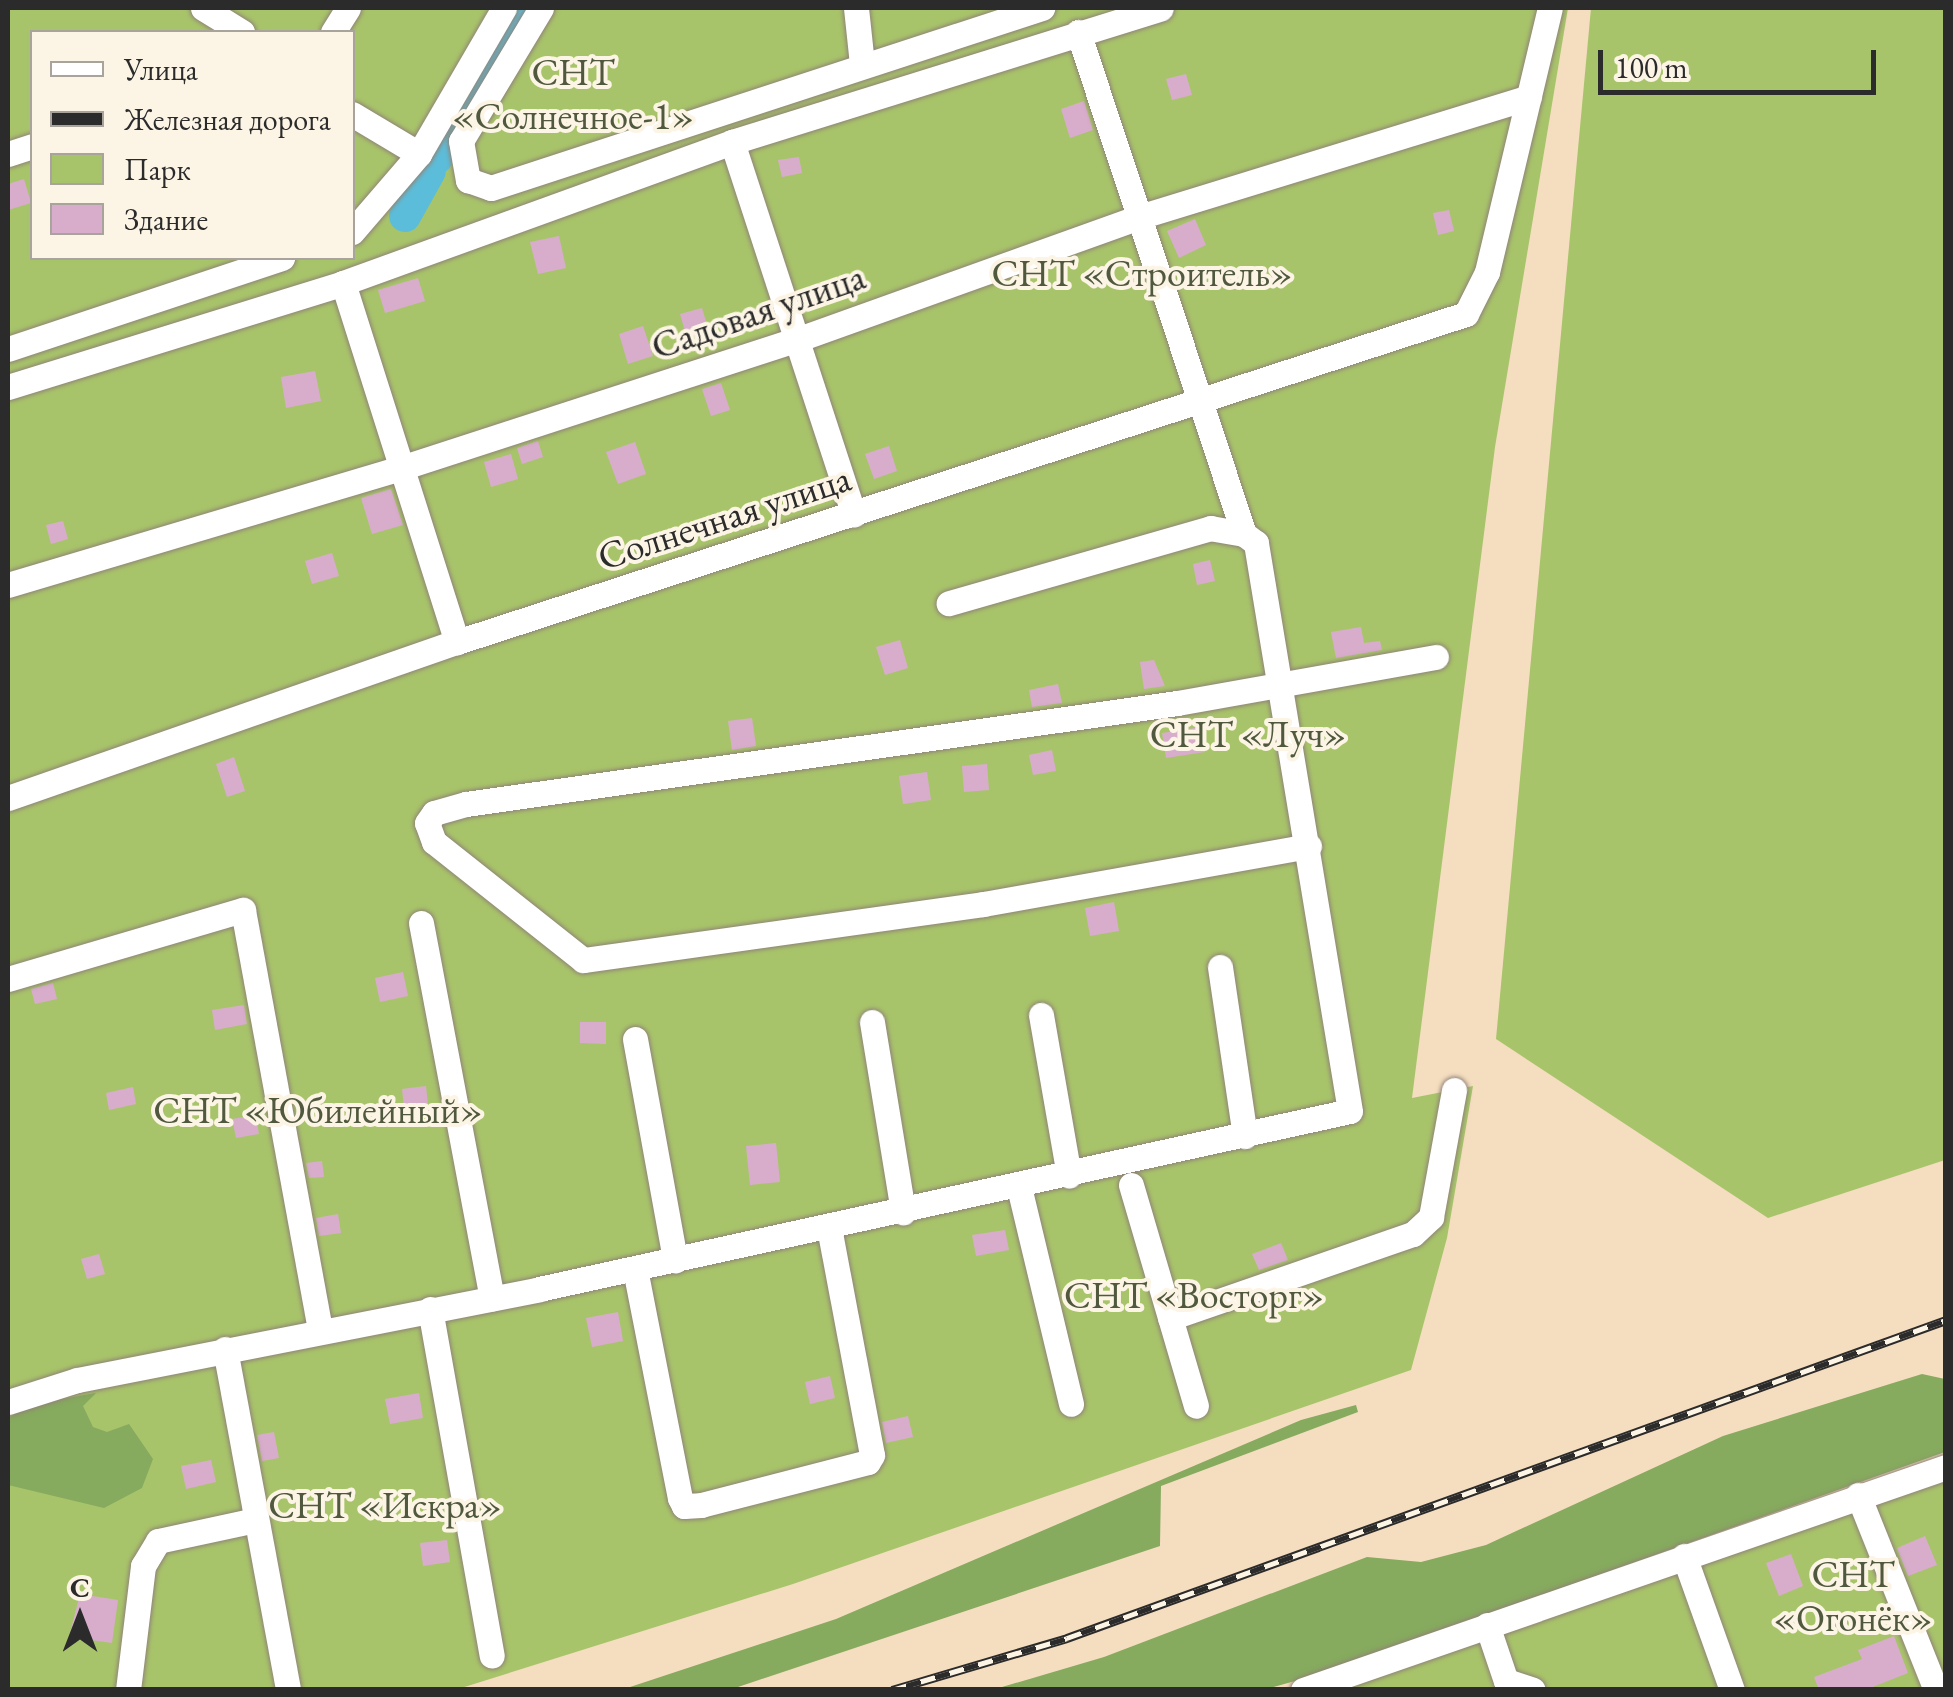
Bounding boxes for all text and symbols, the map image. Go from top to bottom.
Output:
legend [30,30,355,260]
scale bar [1603,30,1880,92]
text: 100 m [1615,48,1688,87]
park label: СНТ «Солнечное-1» [452,49,694,138]
text: Улица [124,50,198,89]
text: Железная дорога [124,100,331,139]
text: Парк [124,150,191,189]
text: Здание [124,200,208,239]
park label: СНТ «Строитель» [991,250,1293,296]
street label: Садовая улица [645,253,871,369]
street label: Солнечная улица [592,455,856,579]
park label: СНТ «Луч» [1150,711,1346,757]
park label: СНТ «Юбилейный» [153,1087,483,1133]
park label: СНТ «Восторг» [1064,1272,1324,1318]
park label: СНТ «Искра» [268,1482,502,1528]
park label: СНТ «Огонёк» [1773,1551,1933,1640]
north arrow [30,1567,130,1667]
text: С [70,1569,90,1605]

